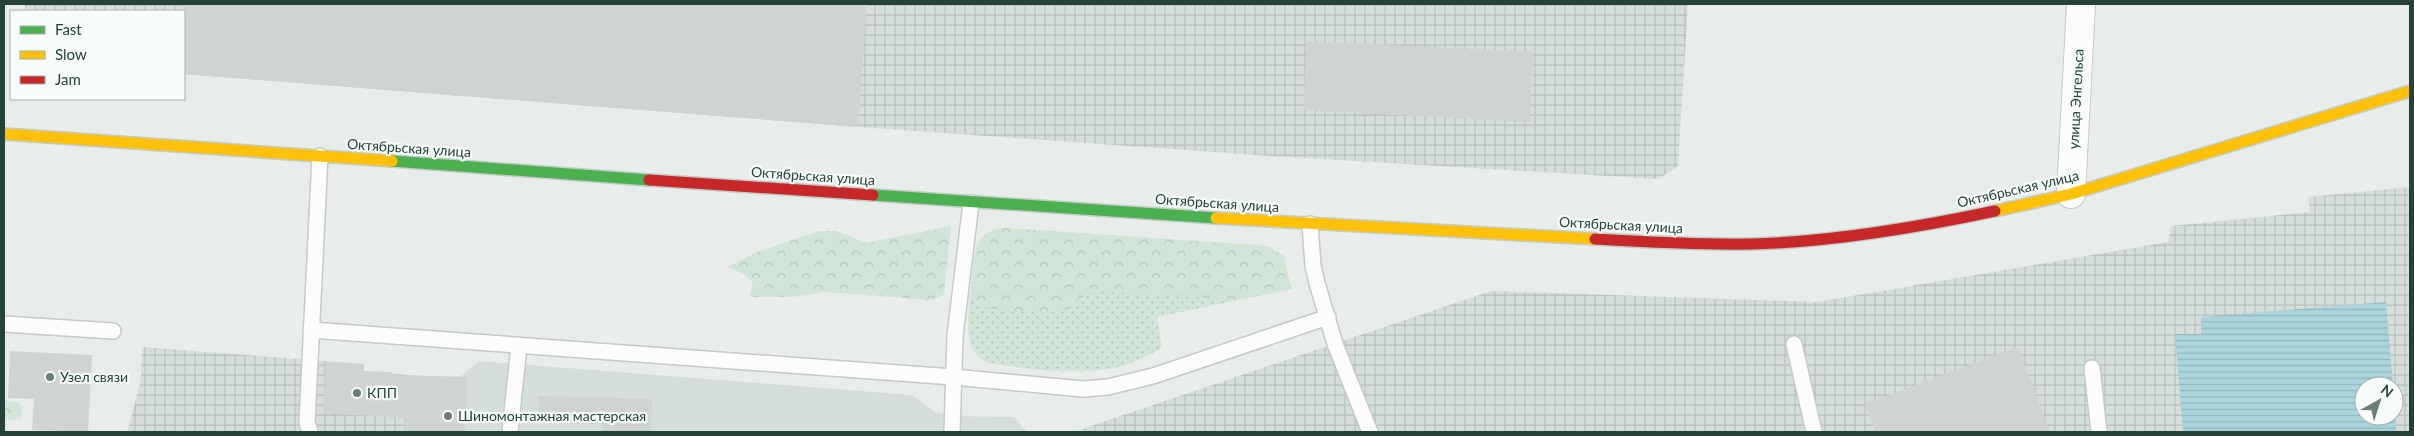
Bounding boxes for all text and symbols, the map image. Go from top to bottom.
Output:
legend [10,10,185,100]
text: Fast [55,20,82,38]
text: Slow [55,45,87,63]
street label: улица Энгельса [2064,48,2087,150]
text: Jam [55,70,81,88]
street label: Октябрьская улица [346,135,472,160]
street label: Октябрьская улица [750,163,876,188]
street label: Октябрьская улица [1955,166,2080,211]
street label: Октябрьская улица [1154,190,1280,215]
street label: Октябрьская улица [1559,213,1684,236]
place label: Узел связи [60,368,128,385]
marker: Узел связи [44,371,56,383]
north arrow [2354,376,2404,426]
text: N [2378,381,2397,401]
place label: КПП [367,384,397,401]
marker: КПП [351,387,363,399]
place label: Шиномонтажная мастерская [458,407,646,424]
marker: Шиномонтажная мастерская [442,410,454,422]

